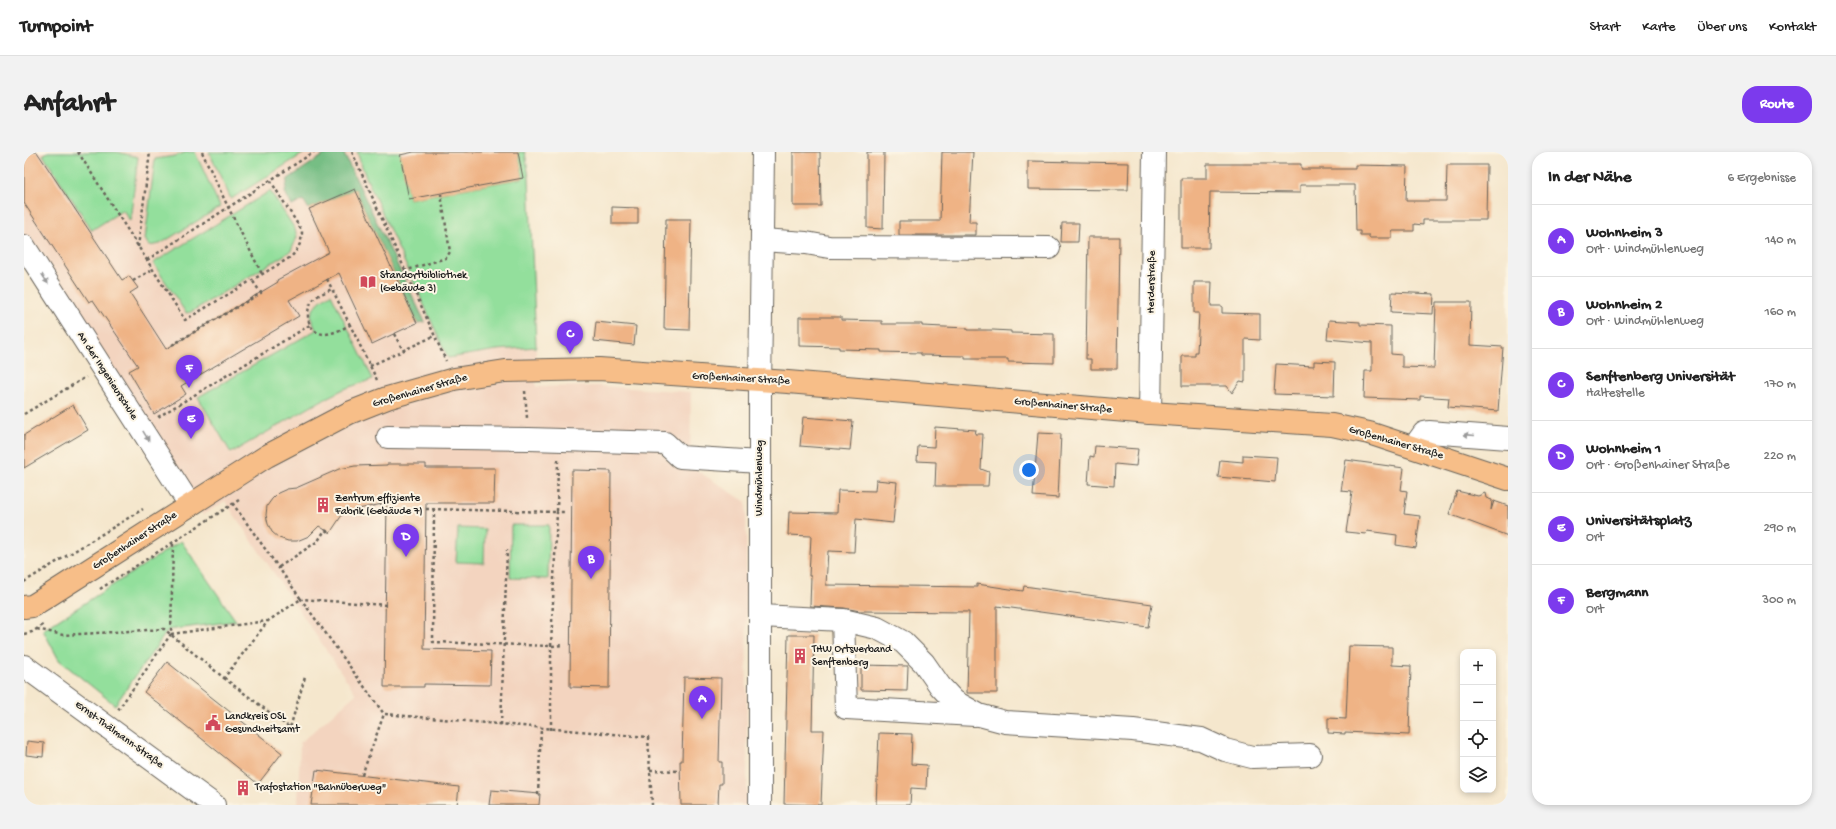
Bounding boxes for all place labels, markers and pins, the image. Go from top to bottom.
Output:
place label: Standortbibliothek (Gebäude 3) [380,270,468,295]
library icon: Standortbibliothek (Gebäude 3) [359,273,377,291]
pin: C [557,321,583,354]
pin: F [176,355,202,388]
pin: E [178,406,204,439]
place label: Zentrum effiziente Fabrik (Gebäude 7) [334,492,423,518]
building icon: Zentrum effiziente Fabrik (Gebäude 7) [314,496,332,514]
pin: D [393,524,419,557]
pin: B [578,546,604,579]
place label: THW Ortsverband Senftenberg [811,644,893,669]
building icon: THW Ortsverband Senftenberg [791,647,809,665]
pin: A [689,686,715,719]
place label: Landkreis OSL Gesundheitsamt [225,711,301,736]
public building icon: Landkreis OSL Gesundheitsamt [204,714,222,732]
building icon: Trafostation "Bahnüberweg" [234,779,252,797]
place label: Trafostation "Bahnüberweg" [254,781,386,794]

